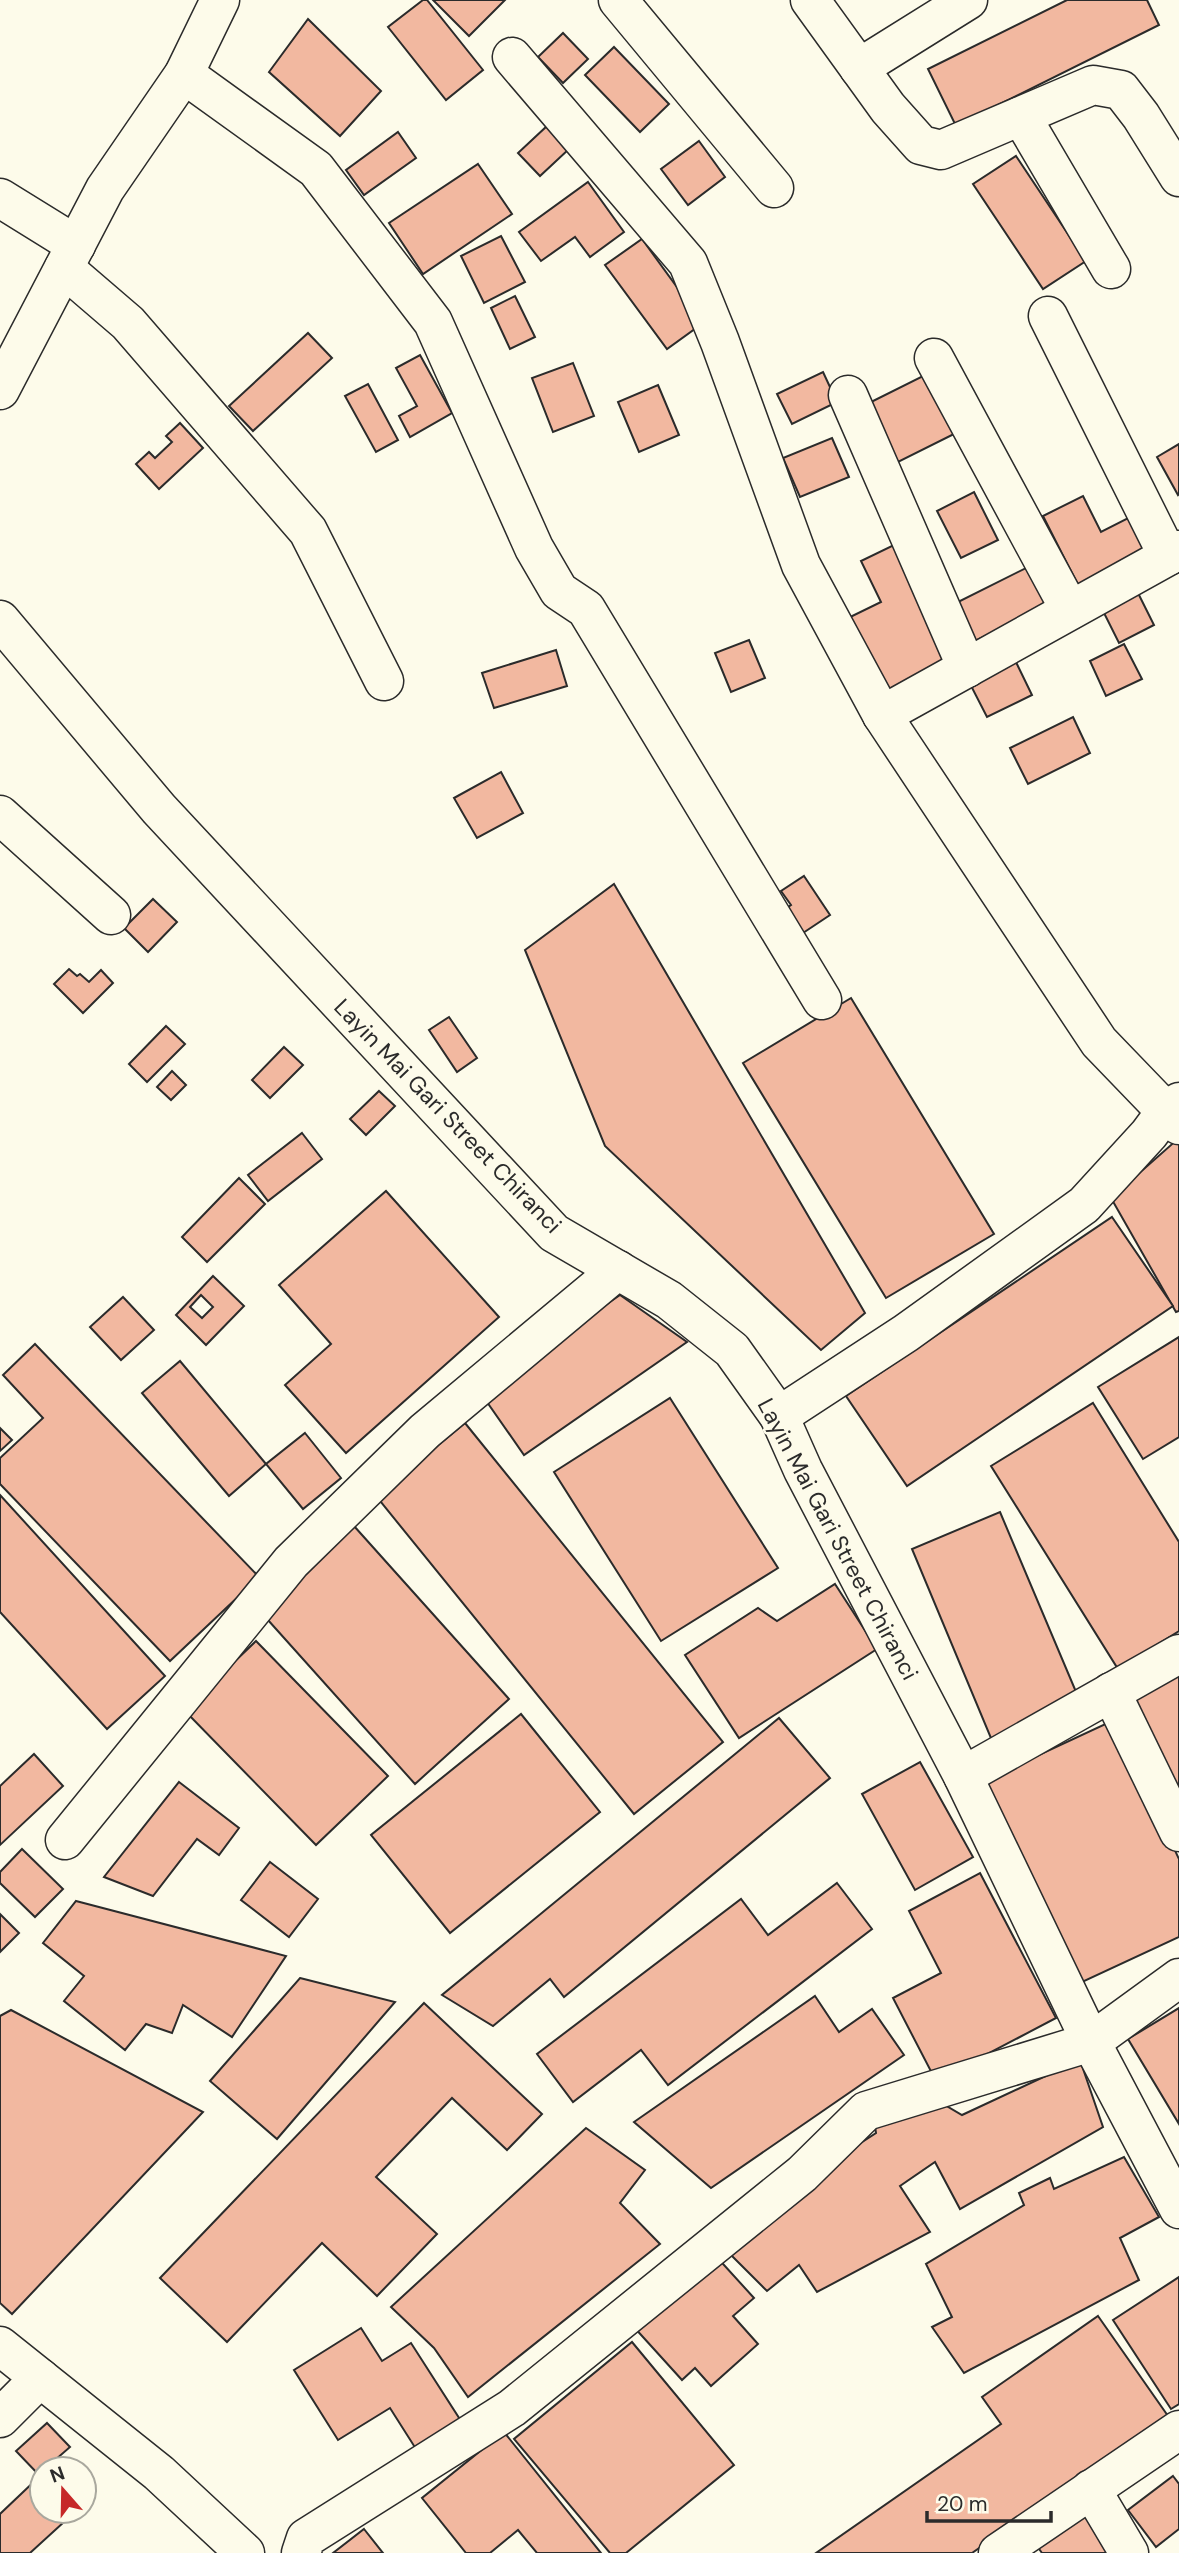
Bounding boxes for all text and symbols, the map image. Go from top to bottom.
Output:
street label: Layin Mai Gari Street Chiranci [328,992,568,1240]
street label: Layin Mai Gari Street Chiranci [751,1393,925,1685]
north arrow [28,2455,98,2525]
text: N [47,2460,68,2489]
scale bar [927,2480,1051,2524]
text: 20 m [937,2490,988,2518]

